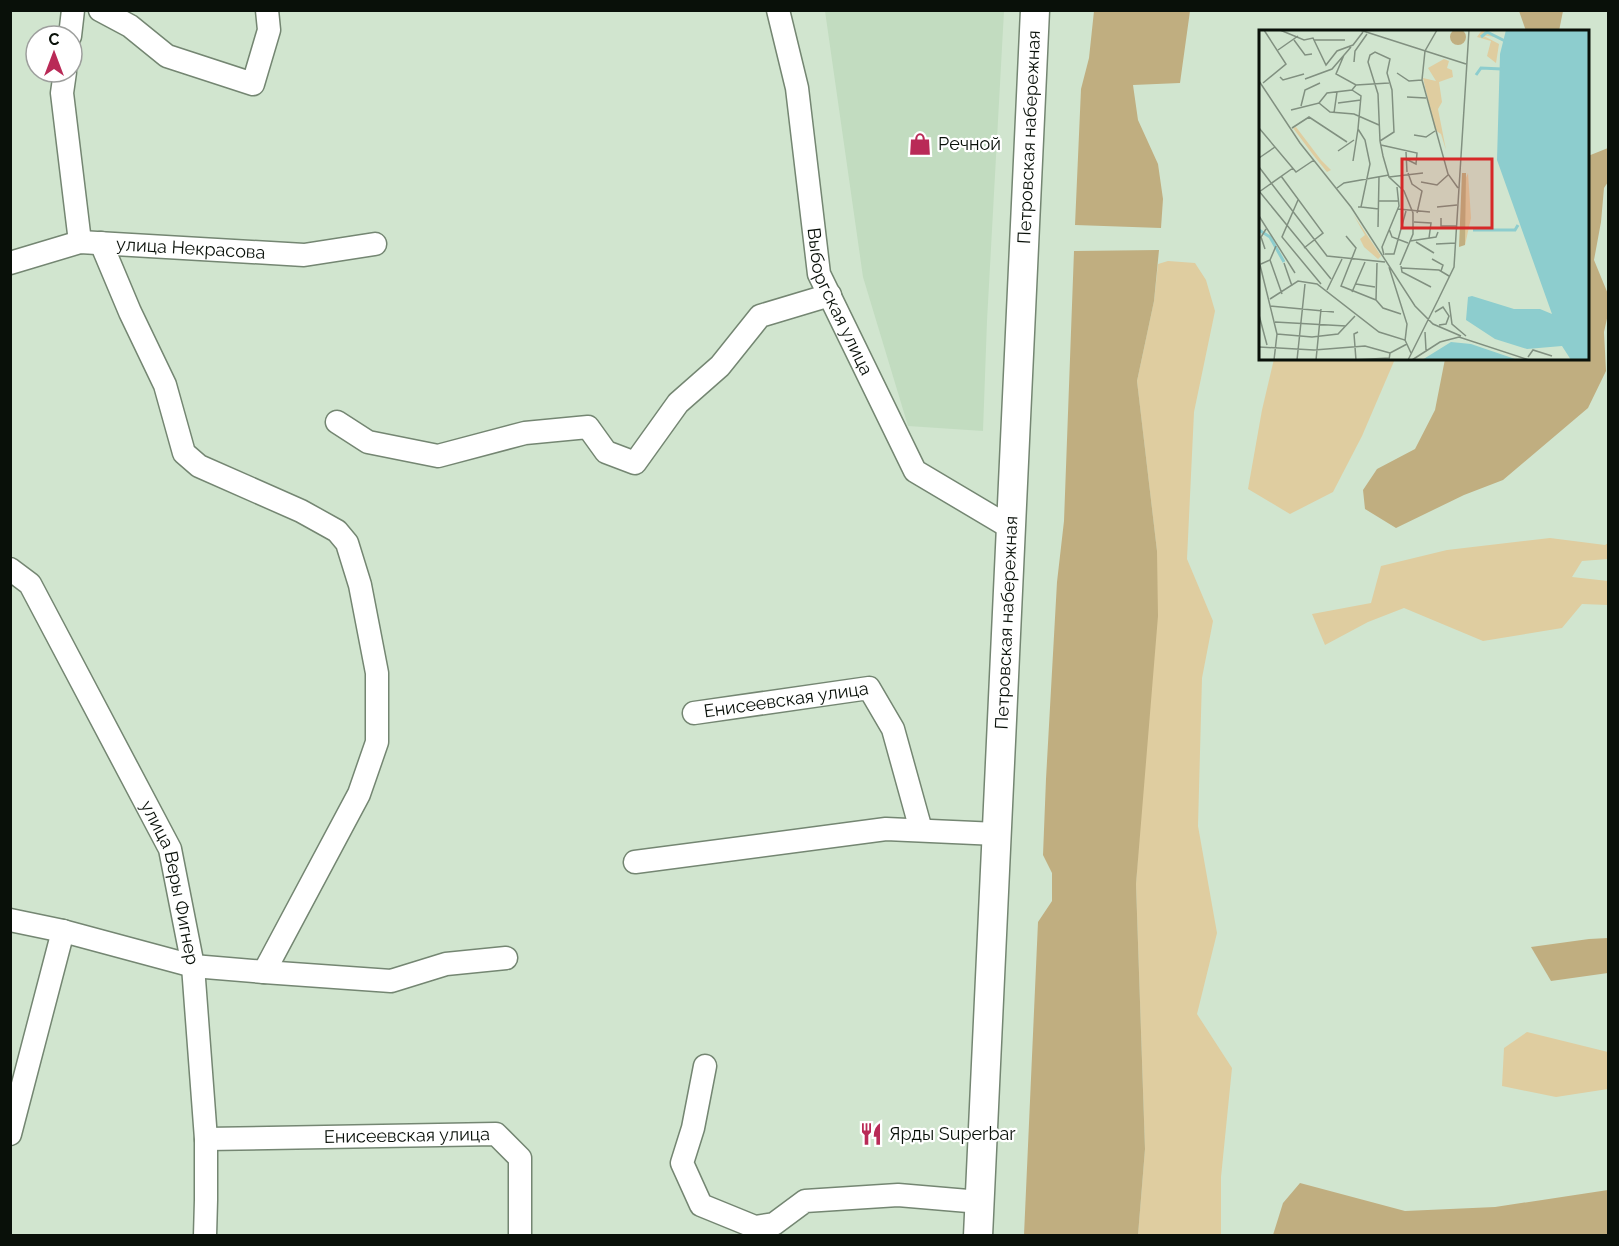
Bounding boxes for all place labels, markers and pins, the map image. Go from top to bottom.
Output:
shop icon: Речной [907,131,933,157]
place label: Речной [938,133,1001,154]
restaurant icon: Ярды Superbar [858,1121,884,1147]
place label: Ярды Superbar [889,1123,1016,1144]

